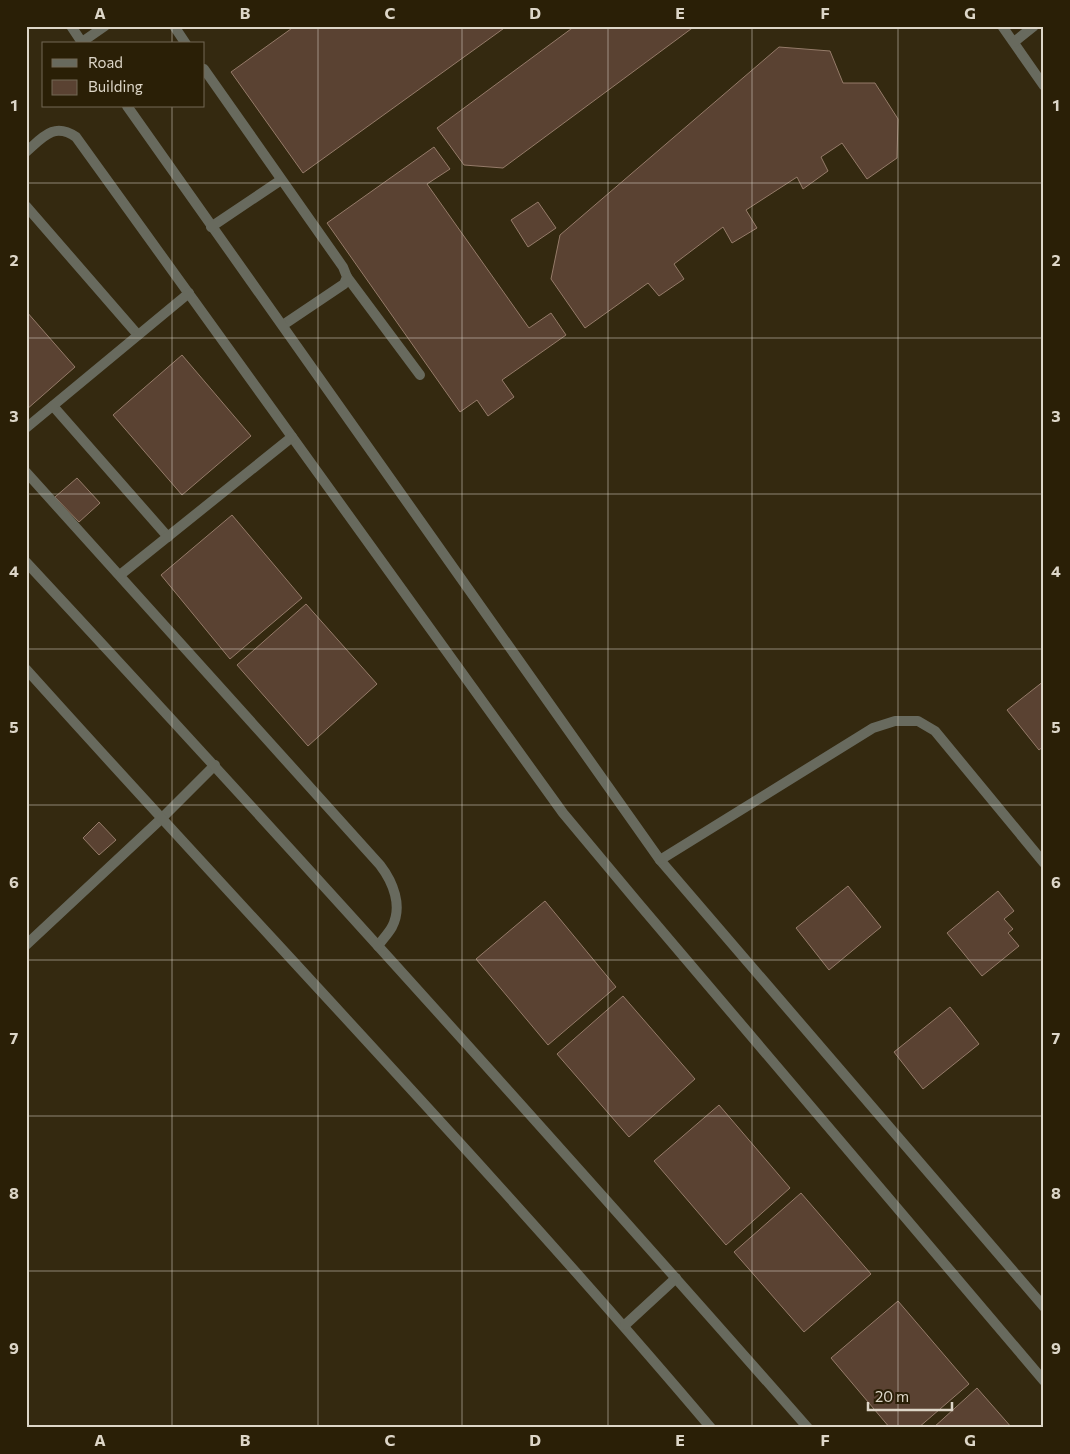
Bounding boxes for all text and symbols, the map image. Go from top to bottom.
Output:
text: A [94,3,106,22]
text: B [240,3,251,22]
text: C [385,3,396,22]
text: D [529,3,541,22]
text: E [675,3,685,22]
text: F [820,3,830,22]
text: G [964,3,976,22]
legend [42,42,205,108]
text: Road [88,53,123,71]
text: Building [88,77,143,95]
text: 1 [10,95,18,114]
text: 1 [1052,95,1060,114]
text: 2 [9,250,19,269]
text: 2 [1051,250,1061,269]
text: 3 [9,406,19,425]
text: 3 [1051,406,1061,425]
text: 4 [9,561,19,580]
text: 4 [1051,561,1061,580]
text: 5 [9,717,19,736]
text: 5 [1051,717,1061,736]
text: 6 [9,872,19,891]
text: 6 [1051,872,1061,891]
text: 7 [10,1028,19,1047]
text: 7 [1052,1028,1061,1047]
text: 8 [9,1183,19,1202]
text: 8 [1051,1183,1061,1202]
text: 9 [9,1338,19,1357]
text: 9 [1051,1338,1061,1357]
scale bar [868,1379,951,1411]
text: 20 m [875,1387,909,1405]
text: A [94,1430,106,1449]
text: B [240,1430,251,1449]
text: C [385,1430,396,1449]
text: D [529,1430,541,1449]
text: E [675,1430,685,1449]
text: F [820,1430,830,1449]
text: G [964,1430,976,1449]

